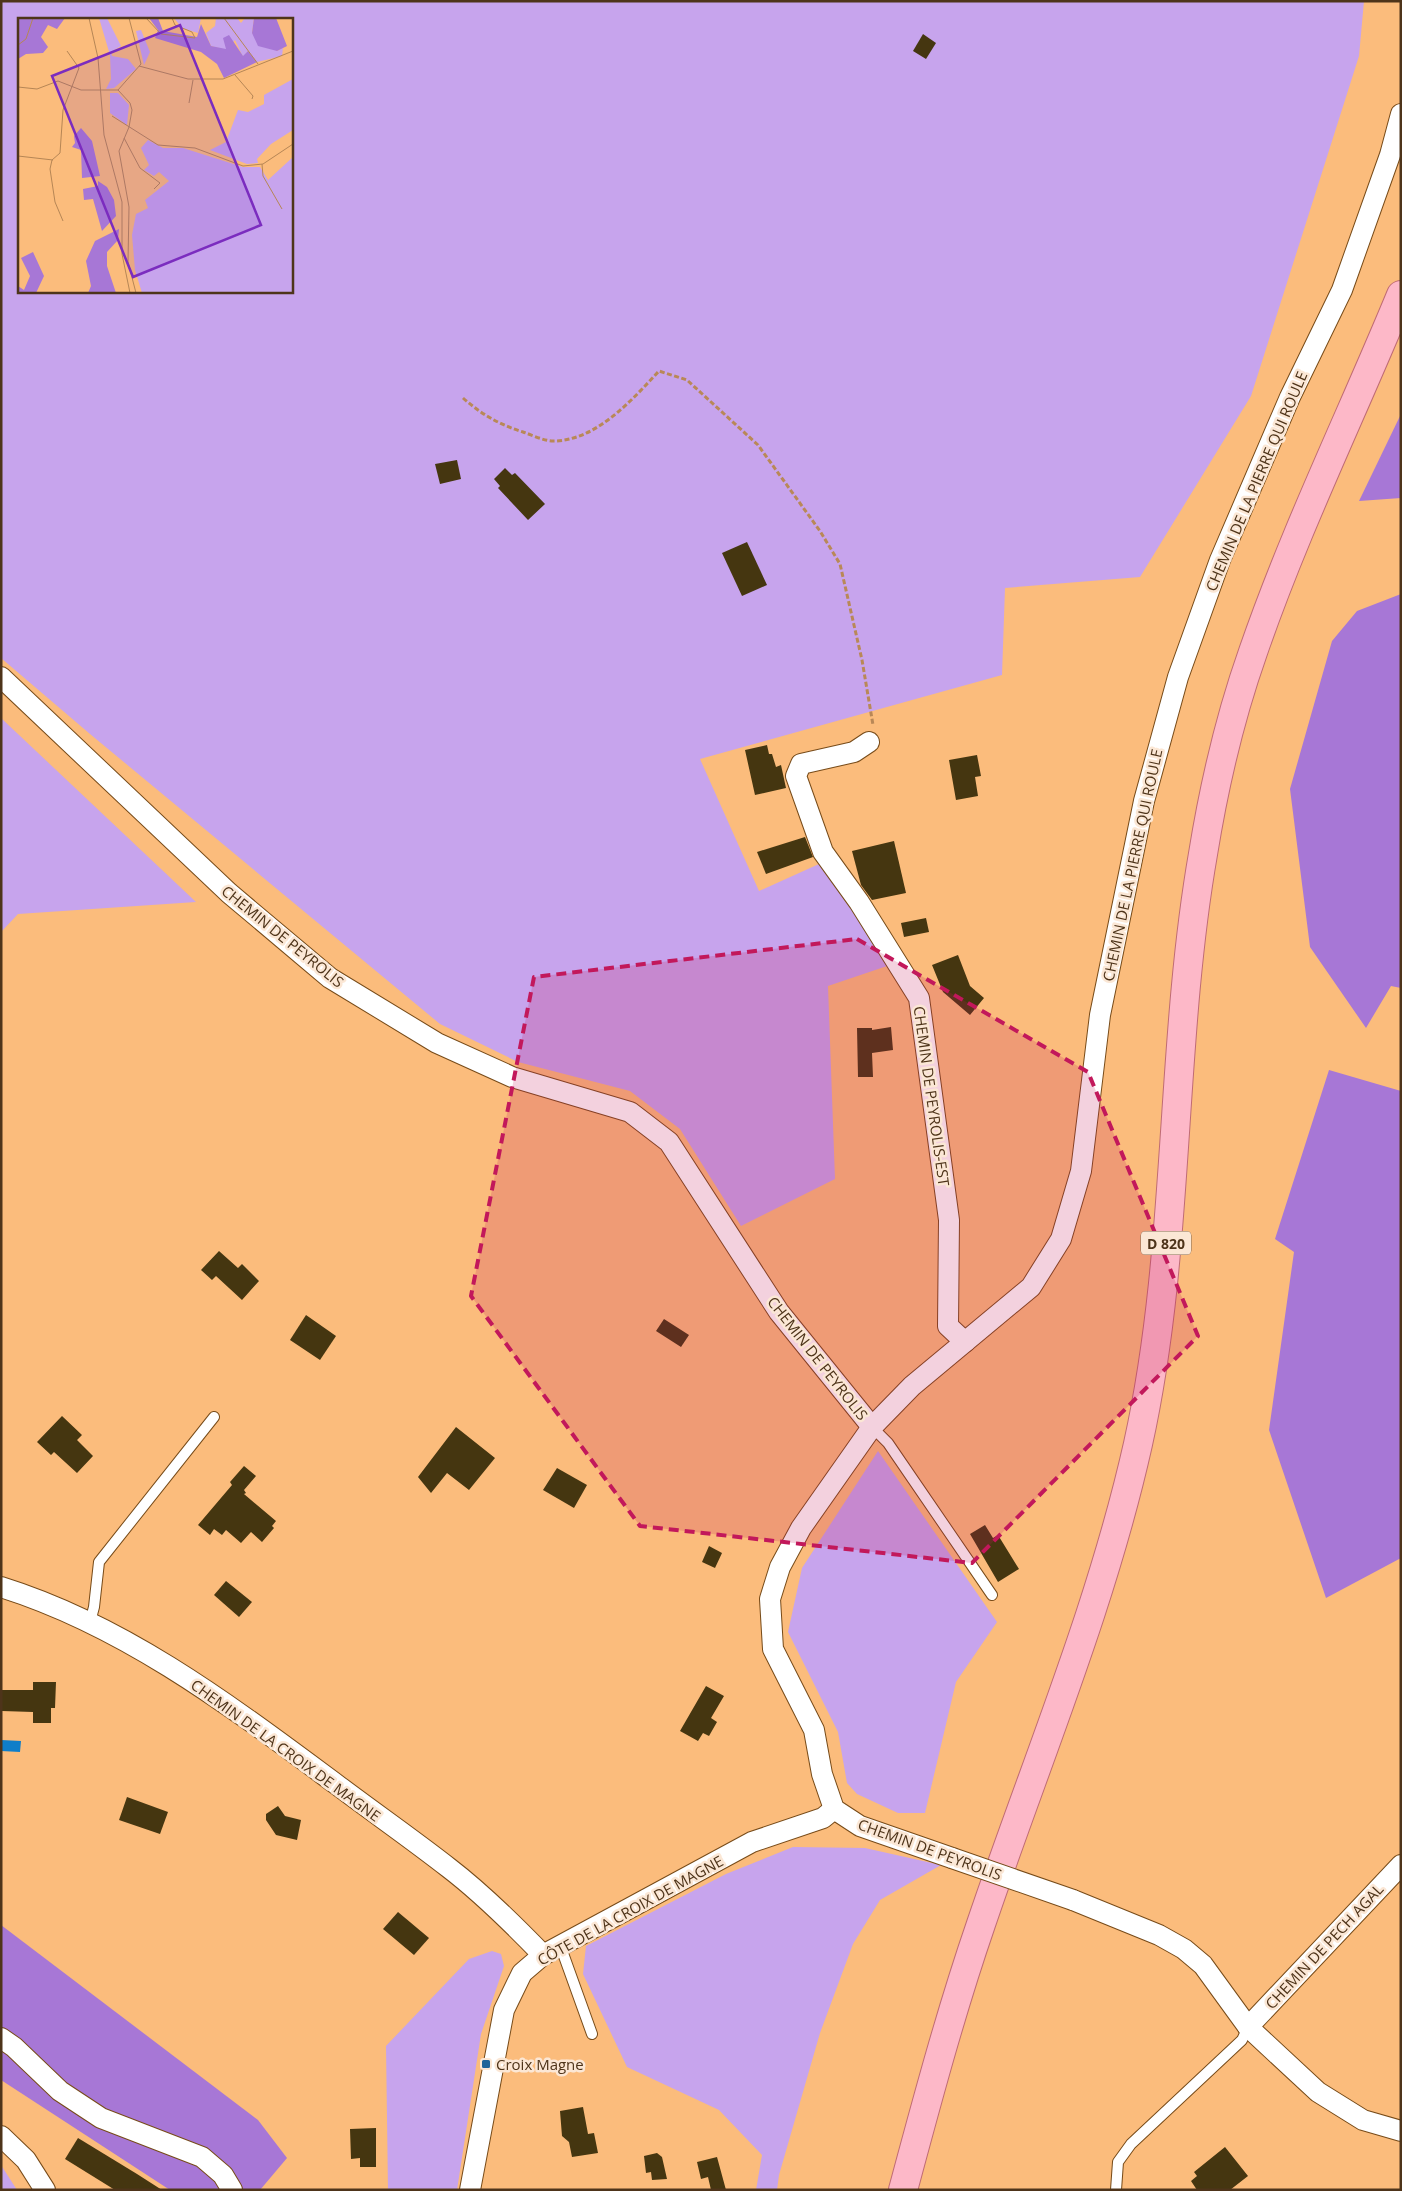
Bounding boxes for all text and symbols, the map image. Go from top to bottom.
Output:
inset map [18,18,292,292]
street label: CHEMIN DE LA PIERRE QUI ROULE [1200,368,1312,594]
street label: CHEMIN DE LA PIERRE QUI ROULE [1098,747,1166,983]
street label: CHEMIN DE PEYROLIS [218,880,348,992]
street label: CHEMIN DE PEYROLIS-EST [909,1005,955,1188]
road number: D 820 [1141,1232,1191,1254]
street label: CHEMIN DE PEYROLIS [763,1292,873,1424]
street label: CHEMIN DE LA CROIX DE MAGNE [187,1674,385,1826]
street label: CHEMIN DE PEYROLIS [855,1814,1005,1884]
street label: CÔTE DE LA CROIX DE MAGNE [533,1850,727,1970]
street label: CHEMIN DE PECH AGAL [1261,1879,1387,2013]
place label: Croix Magne [496,2054,584,2074]
marker: Croix Magne [480,2058,492,2070]

